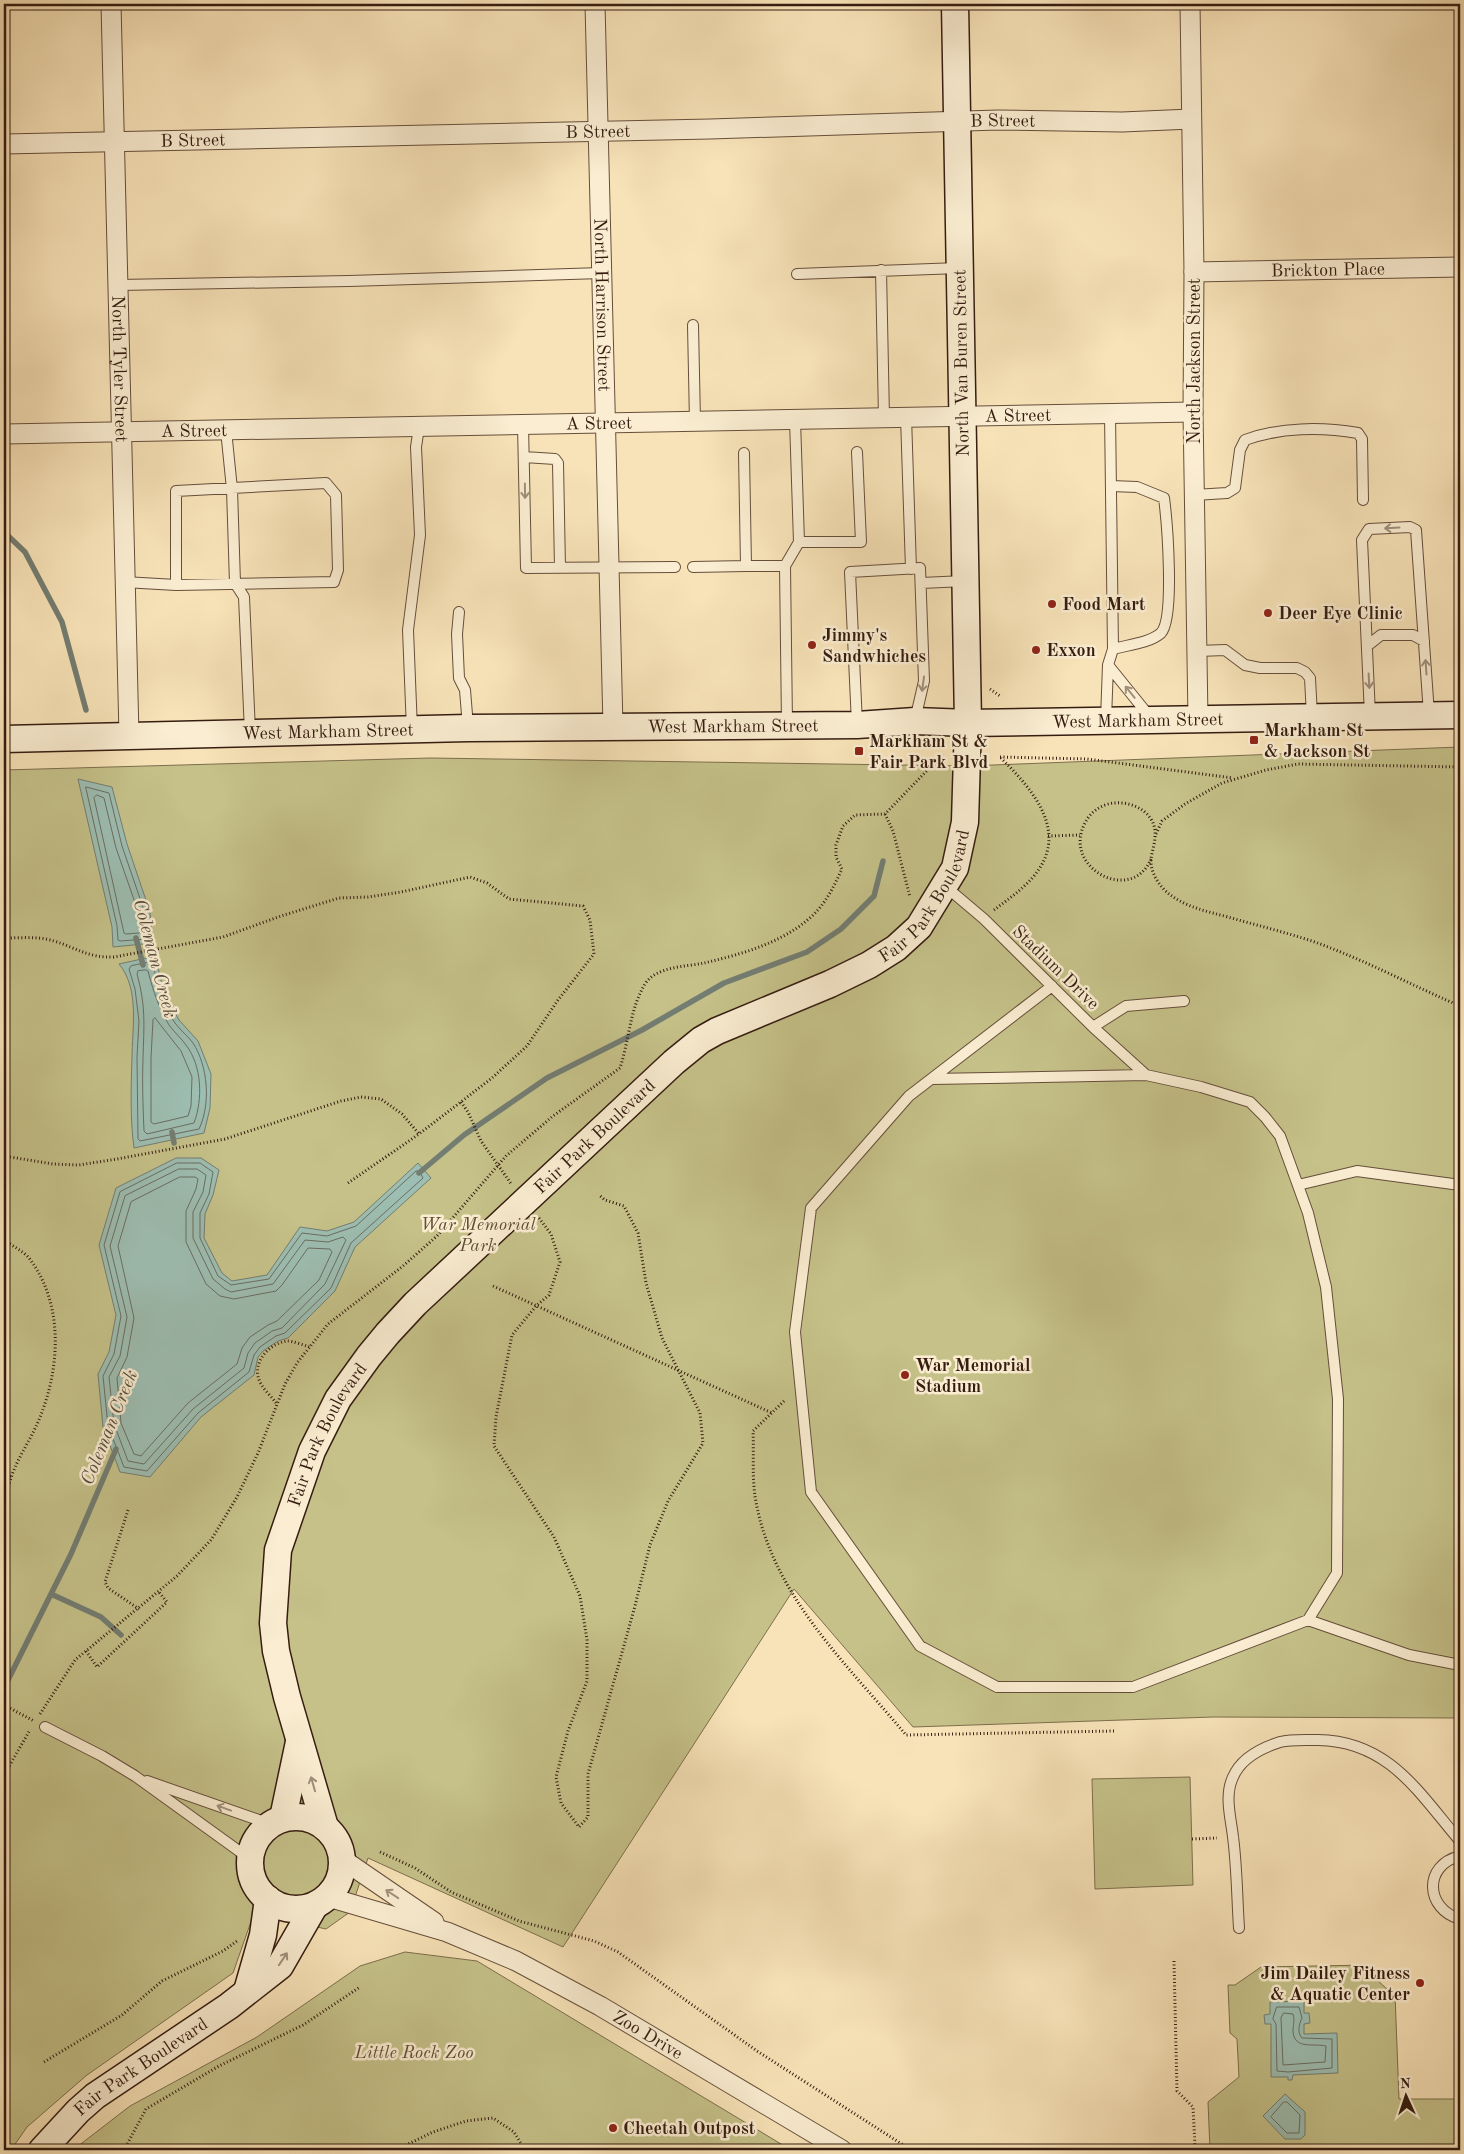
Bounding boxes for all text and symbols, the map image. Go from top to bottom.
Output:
street label: B Street [970,112,1035,131]
street label: B Street [565,123,631,142]
street label: B Street [160,131,226,151]
street label: North Harrison Street [590,218,613,392]
street label: Brickton Place [1271,260,1385,281]
street label: North Van Buren Street [951,269,973,457]
street label: North Jackson Street [1186,278,1204,444]
street label: North Tyler Street [108,295,130,443]
street label: A Street [984,407,1051,426]
street label: A Street [565,414,632,434]
street label: A Street [161,422,227,441]
one-way arrow [520,483,529,499]
one-way arrow [1384,524,1400,533]
place label: Food Mart [1062,596,1146,614]
marker: Food Mart [1046,598,1058,610]
place label: Deer Eye Clinic [1278,605,1403,623]
marker: Deer Eye Clinic [1262,607,1274,619]
place label: Jimmy's Sandwhiches [822,627,926,666]
marker: Jimmy's Sandwhiches [806,639,818,651]
place label: Exxon [1046,642,1096,660]
marker: Exxon [1030,644,1042,656]
one-way arrow [1421,659,1430,675]
one-way arrow [1364,672,1374,689]
one-way arrow [917,675,927,691]
one-way arrow [1124,686,1135,699]
street label: West Markham Street [1052,711,1224,732]
street label: West Markham Street [647,717,819,737]
street label: West Markham Street [242,721,414,743]
place label: Markham St & Jackson St [1264,722,1371,761]
place label: Markham St & Fair Park Blvd [869,733,989,772]
marker: Markham St & Jackson St [1248,734,1260,746]
marker: Markham St & Fair Park Blvd [853,745,865,757]
street label: Fair Park Boulevard [876,828,973,966]
water label: Coleman Creek [129,897,179,1020]
street label: Stadium Drive [1008,922,1102,1013]
street label: Fair Park Boulevard [531,1076,659,1198]
park label: War Memorial Park [420,1216,536,1255]
place label: War Memorial Stadium [915,1357,1031,1396]
street label: Fair Park Boulevard [286,1360,371,1509]
water label: Coleman Creek [79,1368,142,1488]
marker: War Memorial Stadium [899,1369,911,1381]
one-way arrow [308,1776,318,1792]
one-way arrow [217,1803,233,1812]
one-way arrow [386,1889,400,1899]
one-way arrow [278,1952,288,1966]
place label: Jim Dailey Fitness & Aquatic Center [1260,1965,1410,2004]
marker: Jim Dailey Fitness & Aquatic Center [1414,1977,1426,1989]
street label: Zoo Drive [609,2008,686,2063]
street label: Fair Park Boulevard [71,2015,211,2120]
park label: Little Rock Zoo [353,2044,474,2062]
north arrow [1382,2072,1432,2122]
text: N [1400,2077,1411,2091]
place label: Cheetah Outpost [623,2120,756,2138]
marker: Cheetah Outpost [607,2122,619,2134]

